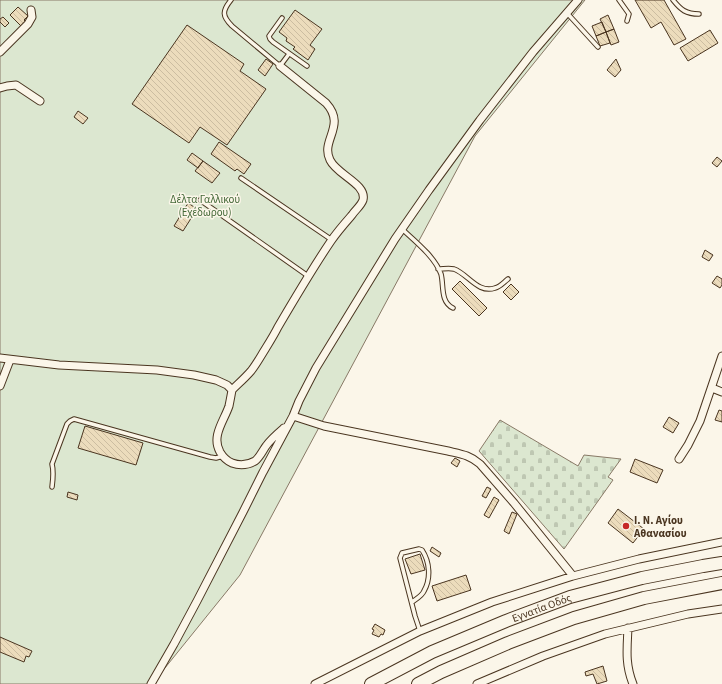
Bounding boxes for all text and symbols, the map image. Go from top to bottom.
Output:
park label: Δέλτα Γαλλικού (Εχέδωρου) [170,192,240,220]
place label: Ι. Ν. Αγίου Αθανασίου [633,513,687,541]
marker: Ι. Ν. Αγίου Αθανασίου [621,521,631,531]
street label: Εγνατία Οδός [510,590,573,626]

